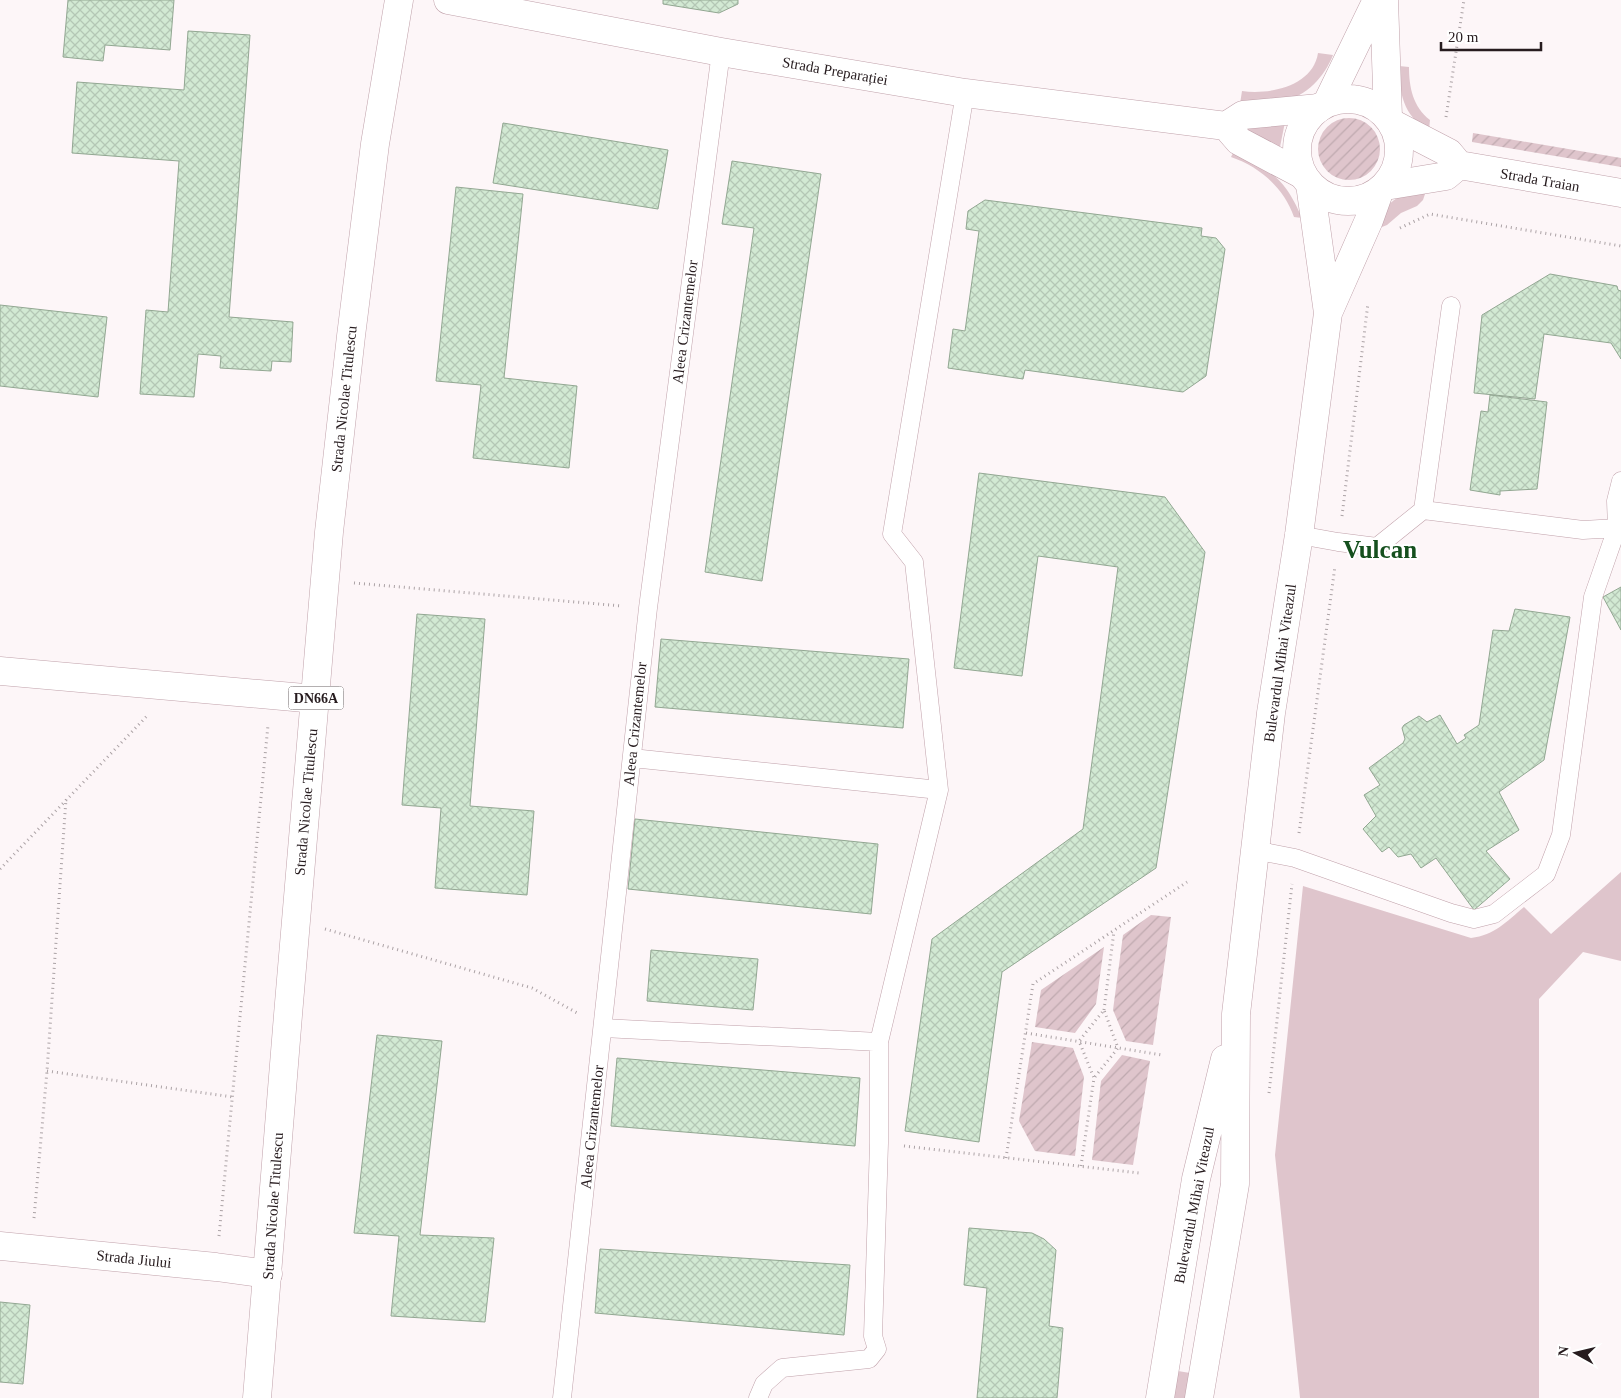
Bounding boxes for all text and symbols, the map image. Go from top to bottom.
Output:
scale bar [1441,20,1541,52]
text: 20 m [1448,29,1479,45]
street label: Strada Preparației [781,54,889,89]
street label: Strada Traian [1499,165,1581,195]
street label: Aleea Crizantemelor [669,259,701,385]
street label: Strada Nicolae Titulescu [328,324,360,473]
district label: Vulcan [1343,536,1417,563]
street label: Bulevardul Mihai Viteazul [1261,583,1299,743]
street label: Aleea Crizantemelor [621,661,649,787]
road number: DN66A [288,686,344,710]
street label: Strada Nicolae Titulescu [292,727,320,876]
street label: Aleea Crizantemelor [578,1064,606,1190]
street label: Bulevardul Mihai Viteazul [1171,1125,1217,1285]
street label: Strada Nicolae Titulescu [260,1131,286,1280]
street label: Strada Jiului [96,1247,172,1271]
north arrow [1551,1328,1601,1378]
text: N [1555,1345,1572,1357]

